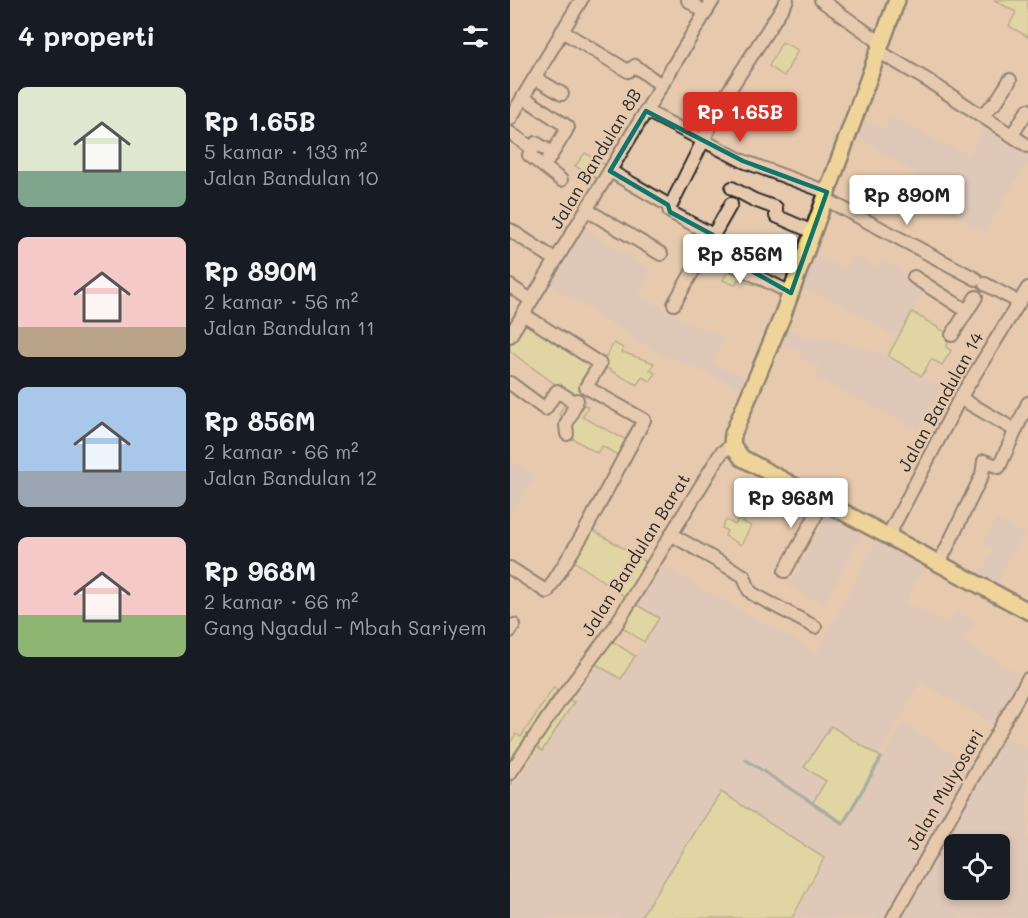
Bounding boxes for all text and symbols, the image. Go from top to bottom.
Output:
text: 4 properti [18,19,155,53]
icon: filters [459,20,492,53]
street label: Jalan Bandulan 8B [544,84,647,233]
pin: Rp 1.65B [678,92,802,143]
text: Rp 1.65B [697,98,783,124]
text: Rp 1.65B [204,104,316,138]
icon: home [66,111,138,183]
text: 5 kamar · 133 m² [204,138,367,164]
text: Jalan Bandulan 10 [204,164,378,190]
pin: Rp 890M [852,175,962,226]
text: Rp 890M [863,181,951,207]
pin: Rp 856M [685,234,795,285]
text: Rp 856M [697,240,783,266]
text: Rp 890M [204,254,317,288]
icon: home [66,261,138,333]
text: 2 kamar · 56 m² [204,288,358,314]
text: Jalan Bandulan 11 [204,314,375,340]
street label: Jalan Bandulan 14 [892,327,989,476]
text: Rp 856M [204,404,316,438]
icon: home [66,411,138,483]
text: 2 kamar · 66 m² [204,438,359,464]
text: Jalan Bandulan 12 [204,464,377,490]
street label: Jalan Bandulan Barat [575,468,695,641]
pin: Rp 968M [736,478,846,529]
text: Rp 968M [748,484,834,510]
text: Rp 968M [204,554,316,588]
icon: home [66,561,138,633]
text: 2 kamar · 66 m² [204,588,359,614]
text: Gang Ngadul - Mbah Sariyem [204,614,487,640]
street label: Jalan Mulyosari [900,725,988,854]
map controls [944,834,1010,900]
button: locate [944,834,1010,900]

